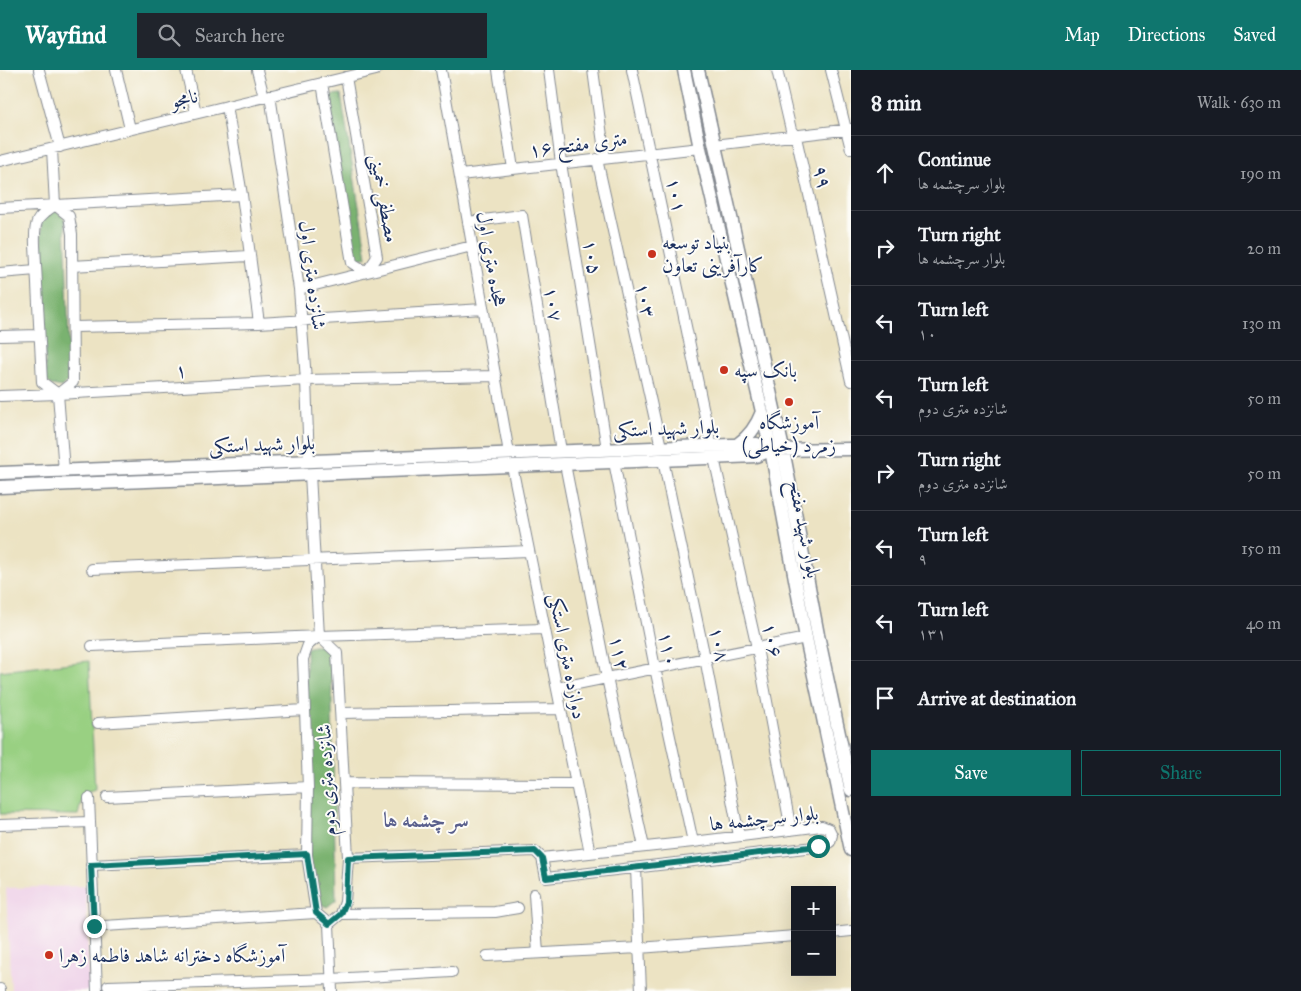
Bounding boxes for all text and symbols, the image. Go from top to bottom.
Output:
search box [137,13,487,58]
text: Wayfind [25,20,107,50]
icon: search [155,21,183,49]
text: Search here [195,24,285,47]
text: Map [1064,24,1100,46]
text: Directions [1128,24,1205,46]
text: Saved [1233,24,1276,46]
street label: نامجو [166,83,200,114]
text: 8 min [871,90,921,116]
text: Walk · 630 m [1197,93,1281,112]
street label: ۱۶ متری مفتح [527,126,629,168]
text: Continue [918,148,991,171]
street label: مصطفی خمینی [362,152,405,245]
icon: ahead [871,159,899,187]
street label: ۹۹ [809,163,837,191]
text: 190 m [1240,164,1281,183]
text: بلوار سرچشمه ها [918,174,1005,193]
street label: ۱۰۱ [662,175,692,215]
street label: هجده متری اول [472,209,512,309]
street label: شانزده متری اول [294,219,332,331]
text: Turn right [918,223,1001,246]
place label: بنیاد توسعه کارآفرینی تعاون [662,230,764,279]
icon: right [871,234,899,262]
street label: ۱۰۵ [578,238,608,276]
text: 20 m [1247,239,1281,258]
marker: بنیاد توسعه کارآفرینی تعاون [646,248,658,260]
text: بلوار سرچشمه ها [918,249,1005,268]
street label: ۱۰۳ [631,280,661,320]
street label: ۱۰۷ [539,285,569,323]
text: Turn left [918,298,988,321]
icon: left [871,309,899,337]
text: 130 m [1242,314,1281,333]
text: ۱۰ [918,324,937,343]
street label: ۱ [175,358,187,382]
place label: بانک سپه [734,358,797,384]
marker: بانک سپه [718,364,730,376]
text: Turn left [918,373,988,396]
icon: left [871,384,899,412]
text: 50 m [1247,389,1281,408]
marker: آموزشگاه زمرد (خیاطی) [783,396,795,408]
text: شانزده متری دوم [918,399,1008,418]
place label: آموزشگاه زمرد (خیاطی) [742,409,836,459]
street label: بلوار شهید استکی [612,414,720,444]
street label: بلوار شهید استکی [208,430,316,460]
text: Turn right [918,448,1001,471]
icon: right [871,459,899,487]
text: 50 m [1247,464,1281,483]
text: شانزده متری دوم [918,474,1008,493]
street label: بلوار شهید مفتح [778,478,826,581]
text: Turn left [918,523,988,546]
icon: left [871,534,899,562]
text: 150 m [1241,539,1281,558]
text: ۹ [918,549,927,568]
street label: دوازده متری استکی [542,591,592,722]
text: Turn left [918,598,988,621]
icon: left [871,609,899,637]
text: 40 m [1246,614,1281,633]
street label: ۱۰۶ [758,620,788,660]
street label: ۱۰۸ [705,624,735,664]
text: ۱۳۱ [918,624,946,643]
street label: ۱۱۰ [654,629,684,669]
street label: ۱۱۲ [605,633,635,673]
icon: arrive [871,684,899,712]
text: Arrive at destination [918,687,1076,710]
street label: شانزده متری دوم [311,723,347,837]
button: Save [871,750,1071,796]
button: Share [1081,750,1281,796]
street label: بلوار سرچشمه ها [709,800,820,838]
district label: سر چشمه ها [383,807,469,834]
route start [807,835,830,858]
map controls [791,886,836,976]
button: + [791,886,836,931]
route end [83,915,106,938]
button: − [791,931,836,976]
place label: آموزشگاه دخترانه شاهد فاطمه زهرا [59,942,288,968]
marker: آموزشگاه دخترانه شاهد فاطمه زهرا [43,949,55,961]

